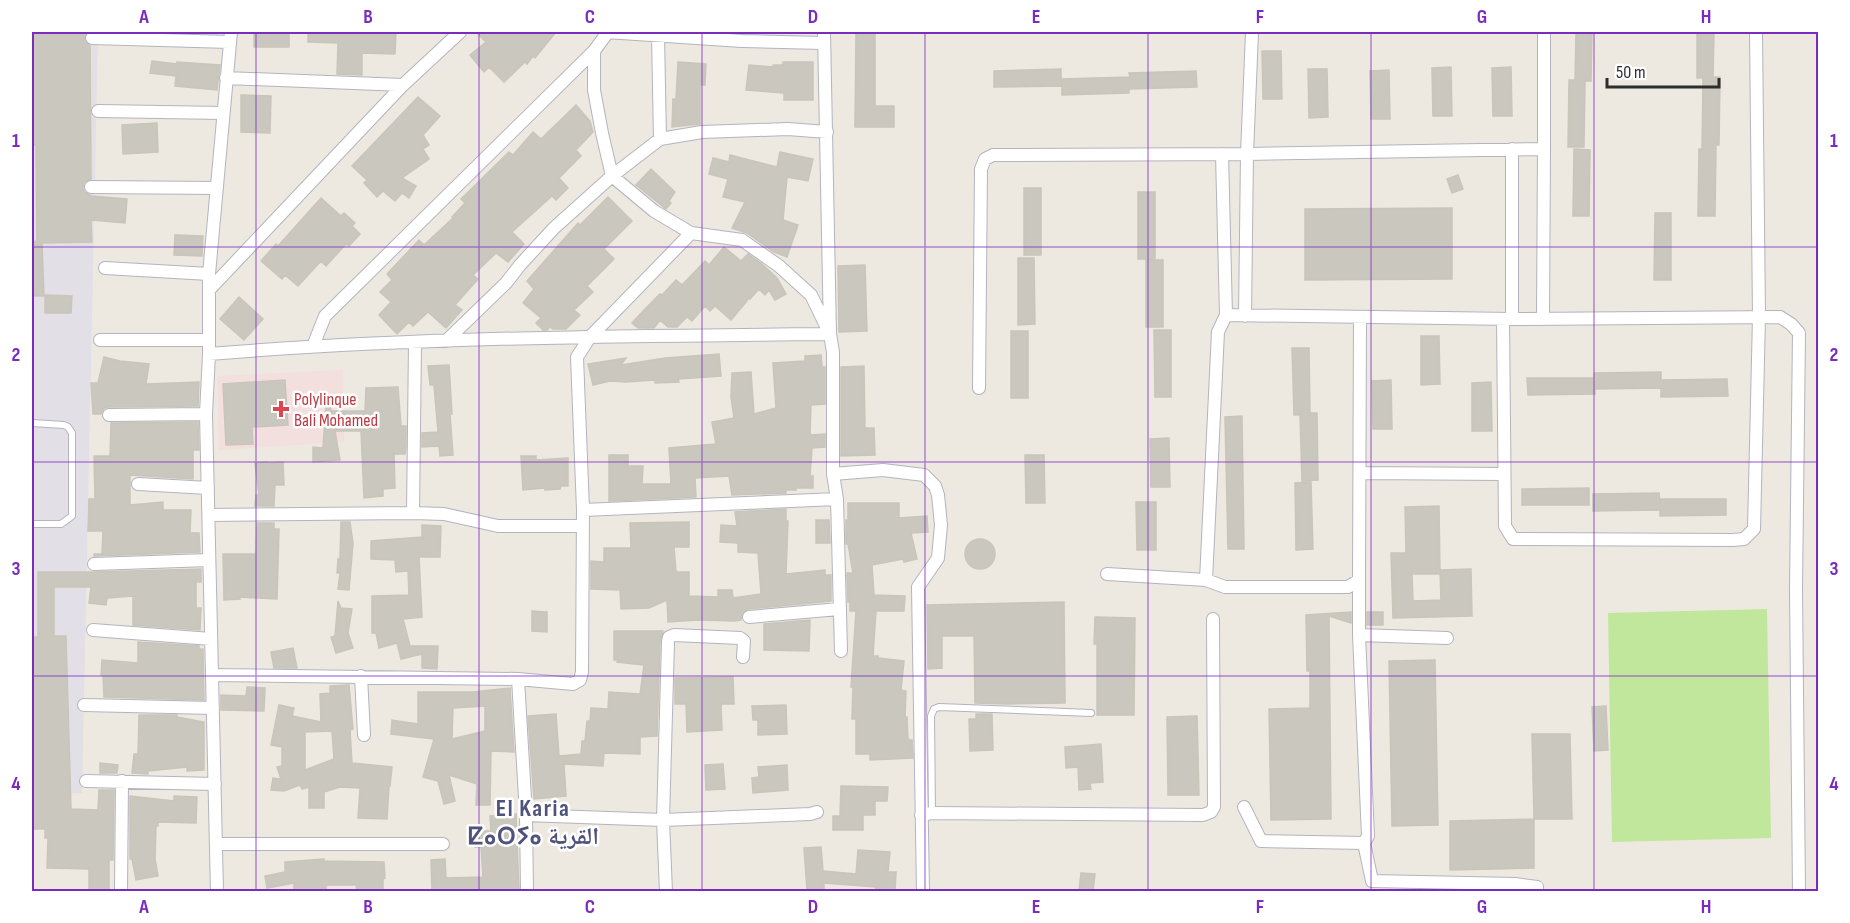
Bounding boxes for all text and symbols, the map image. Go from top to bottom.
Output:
text: A [138,5,149,29]
text: B [363,5,373,29]
text: C [585,5,595,29]
text: D [808,5,818,29]
text: E [1032,5,1040,29]
text: F [1256,5,1264,29]
text: G [1477,5,1487,29]
text: H [1701,5,1711,29]
scale bar [1607,51,1720,89]
text: 50 m [1616,62,1646,83]
text: 1 [12,129,20,153]
text: 1 [1830,129,1838,153]
text: 2 [12,343,20,367]
text: 2 [1830,343,1838,367]
place label: Polylinque Bali Mohamed [294,389,378,431]
marker: Polylinque Bali Mohamed [272,400,290,418]
text: 3 [12,557,21,581]
text: 3 [1830,557,1839,581]
text: 4 [11,772,21,796]
text: 4 [1829,772,1839,796]
district label: El Karia ⵇⴰⵔⵢⴰ القرية [467,794,599,851]
text: A [138,895,149,919]
text: B [363,895,373,919]
text: C [585,895,595,919]
text: D [808,895,818,919]
text: E [1032,895,1040,919]
text: F [1256,895,1264,919]
text: G [1477,895,1487,919]
text: H [1701,895,1711,919]

